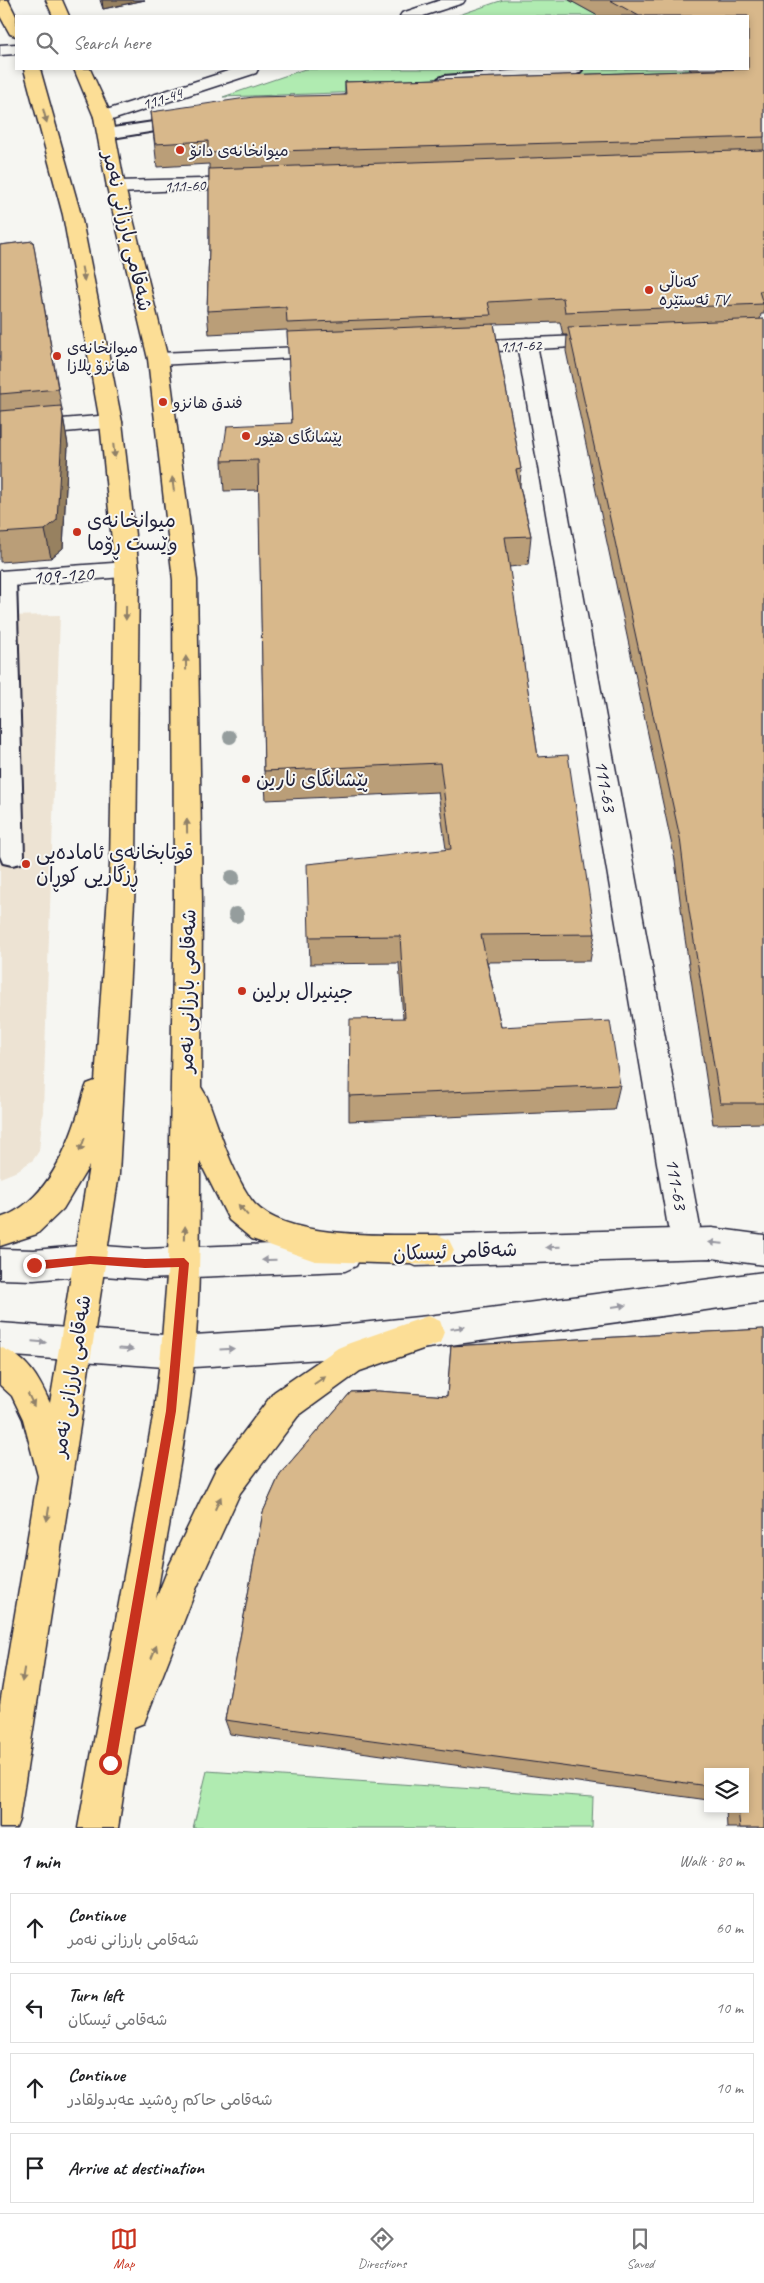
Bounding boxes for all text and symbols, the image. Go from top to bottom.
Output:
search box [15,15,749,70]
icon: search [33,29,61,57]
text: Search here [73,31,150,55]
street label: 111-44 [140,83,187,115]
one-way arrow [41,108,49,123]
place label: میوانخانەی دانۆ [188,141,289,161]
marker: میوانخانەی دانۆ [174,144,186,156]
street label: شەقامی بارزانی نەمر [96,147,158,314]
street label: 111-60 [164,175,208,197]
one-way arrow [79,266,87,282]
place label: کەناڵی ئەستێرە TV [659,270,732,310]
marker: کەناڵی ئەستێرە TV [643,284,655,296]
street label: 111-62 [500,335,544,357]
place label: میوانخانەی هانزۆ پلازا [67,338,138,376]
marker: میوانخانەی هانزۆ پلازا [51,350,63,362]
place label: فندق هانزو [171,393,243,413]
marker: فندق هانزو [157,396,169,408]
place label: پێشانگای هێور [255,427,342,447]
marker: پێشانگای هێور [240,430,252,442]
one-way arrow [110,443,118,459]
one-way arrow [169,476,177,492]
place label: میوانخانەی وێست ڕۆما [87,508,178,560]
marker: میوانخانەی وێست ڕۆما [71,526,83,538]
street label: 109-120 [32,561,96,590]
one-way arrow [122,605,130,621]
one-way arrow [182,655,190,671]
street label: 111-63 [589,759,623,816]
place label: پێشانگای نارین [256,767,368,792]
marker: پێشانگای نارین [240,773,252,785]
one-way arrow [183,818,191,834]
place label: قوتابخانەی ئامادەیی ڕزگاریی کوڕان [36,840,193,892]
marker: قوتابخانەی ئامادەیی ڕزگاریی کوڕان [20,858,32,870]
street label: شەقامی بارزانی نەمر [174,909,201,1075]
place label: جينيرال برلين [252,979,353,1004]
marker: جينيرال برلين [236,985,248,997]
one-way arrow [77,1138,85,1152]
street label: 111-63 [660,1157,694,1214]
one-way arrow [237,1204,248,1217]
one-way arrow [181,1225,189,1241]
street label: شەقامی ئیسکان [392,1237,518,1266]
one-way arrow [707,1239,723,1247]
one-way arrow [545,1243,561,1251]
route end [23,1254,46,1277]
one-way arrow [260,1257,276,1265]
street label: شەقامی بارزانی نەمر [46,1293,97,1461]
one-way arrow [612,1302,628,1310]
one-way arrow [451,1323,467,1331]
one-way arrow [31,1338,47,1346]
one-way arrow [219,1344,235,1352]
one-way arrow [119,1345,135,1353]
one-way arrow [313,1375,327,1385]
one-way arrow [27,1393,35,1407]
one-way arrow [214,1496,222,1510]
one-way arrow [44,1507,52,1523]
one-way arrow [150,1645,158,1659]
one-way arrow [19,1667,27,1683]
route start [99,1752,122,1775]
map controls [704,1768,749,1813]
button: layers [704,1768,749,1813]
text: 1 min [20,1848,60,1874]
text: Walk · 80 m [679,1851,744,1871]
text: Continue [68,1903,125,1927]
icon: ahead [21,1914,49,1942]
text: 60 m [716,1918,743,1938]
text: شەقامی بارزانی نەمر [68,1930,199,1950]
text: Turn left [68,1983,123,2007]
icon: left [21,1994,49,2022]
text: 10 m [716,1998,743,2018]
text: شەقامی ئیسکان [68,2010,167,2030]
text: Continue [68,2063,125,2087]
icon: ahead [21,2074,49,2102]
text: 10 m [716,2078,743,2098]
text: شەقامی حاکم ڕەشید عەبدولقادر [68,2090,273,2110]
icon: arrive [21,2154,49,2182]
text: Arrive at destination [68,2156,204,2180]
tab: Map [110,2225,138,2272]
tab: Directions [358,2225,406,2272]
tab: Saved [626,2225,654,2272]

